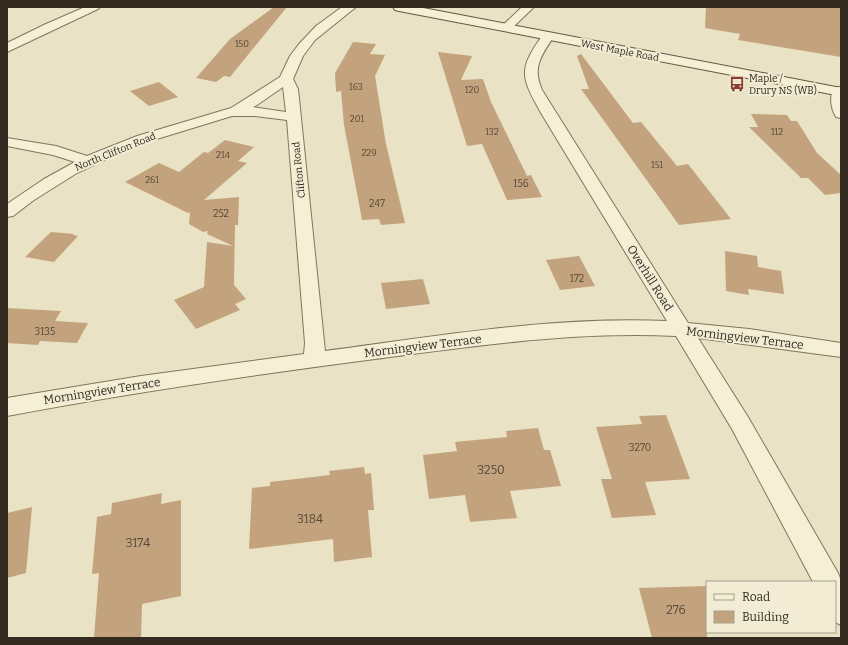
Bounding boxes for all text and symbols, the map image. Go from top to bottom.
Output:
street label: West Maple Road [580,38,660,64]
house number: 150 [235,39,249,49]
place label: Maple / Drury NS (WB) [749,73,817,97]
bus stop icon: Maple / Drury NS (WB) [728,75,746,93]
house number: 163 [349,82,363,92]
house number: 120 [465,85,479,95]
house number: 201 [350,114,364,124]
house number: 132 [485,127,499,137]
house number: 112 [771,127,783,137]
street label: North Clifton Road [73,130,158,174]
street label: Clifton Road [290,141,308,199]
house number: 229 [361,148,377,158]
house number: 214 [216,150,231,160]
house number: 151 [651,160,663,170]
house number: 261 [145,175,159,185]
house number: 156 [513,178,529,190]
house number: 247 [369,198,385,210]
house number: 252 [213,208,229,220]
street label: Overhill Road [624,242,676,314]
house number: 172 [570,273,584,285]
street label: Morningview Terrace [686,324,804,352]
house number: 3135 [35,326,55,338]
street label: Morningview Terrace [364,332,482,360]
street label: Morningview Terrace [43,375,161,407]
house number: 3270 [629,442,651,454]
house number: 3250 [477,463,505,477]
house number: 3184 [297,512,323,526]
house number: 3174 [126,536,150,550]
legend [706,581,836,633]
text: Road [742,590,770,604]
house number: 276 [666,603,686,617]
text: Building [742,610,789,624]

